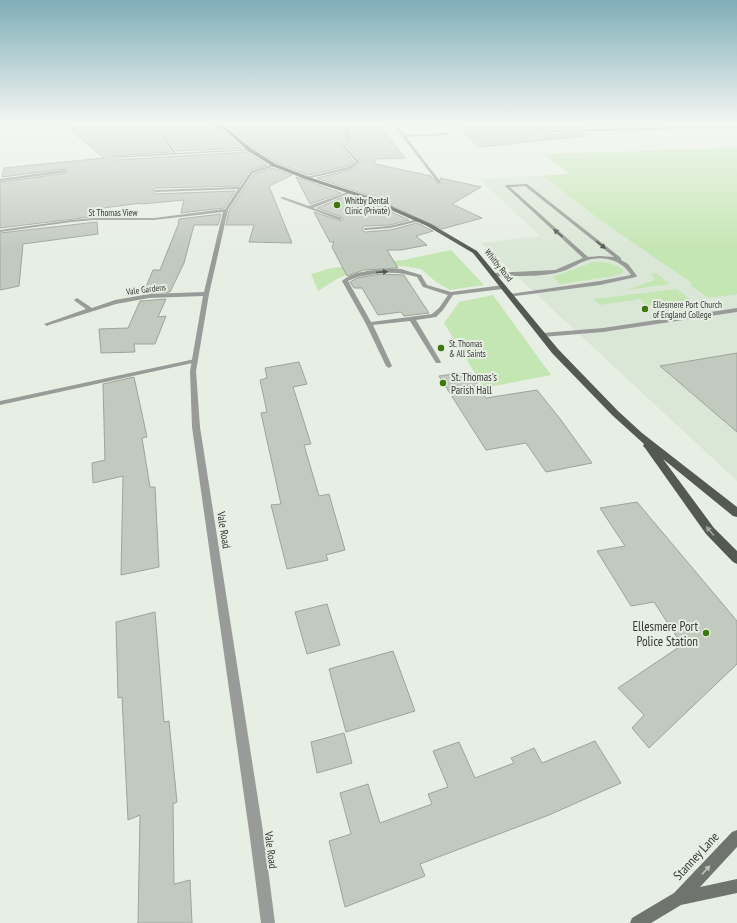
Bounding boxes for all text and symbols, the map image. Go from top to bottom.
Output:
place label: Whitby Dental Clinic (Private) [345,195,391,217]
marker: Whitby Dental Clinic (Private) [332,200,342,210]
street label: St Thomas View [88,207,138,218]
one-way arrow [553,228,564,237]
one-way arrow [596,241,607,250]
street label: Whitby Road [483,247,515,284]
one-way arrow [376,269,388,276]
street label: Vale Gardens [124,281,167,297]
place label: Ellesmere Port Church of England College [653,299,722,320]
marker: Ellesmere Port Church of England College [640,304,650,314]
place label: St. Thomas & All Saints [449,338,486,359]
marker: St. Thomas & All Saints [436,343,446,353]
place label: St. Thomas's Parish Hall [451,370,497,397]
marker: St. Thomas's Parish Hall [438,378,448,388]
street label: Vale Road [214,510,234,550]
one-way arrow [706,525,715,536]
place label: Ellesmere Port Police Station [633,618,698,650]
marker: Ellesmere Port Police Station [701,628,711,638]
street label: Stanney Lane [669,828,723,884]
street label: Vale Road [262,830,280,870]
one-way arrow [701,865,711,875]

